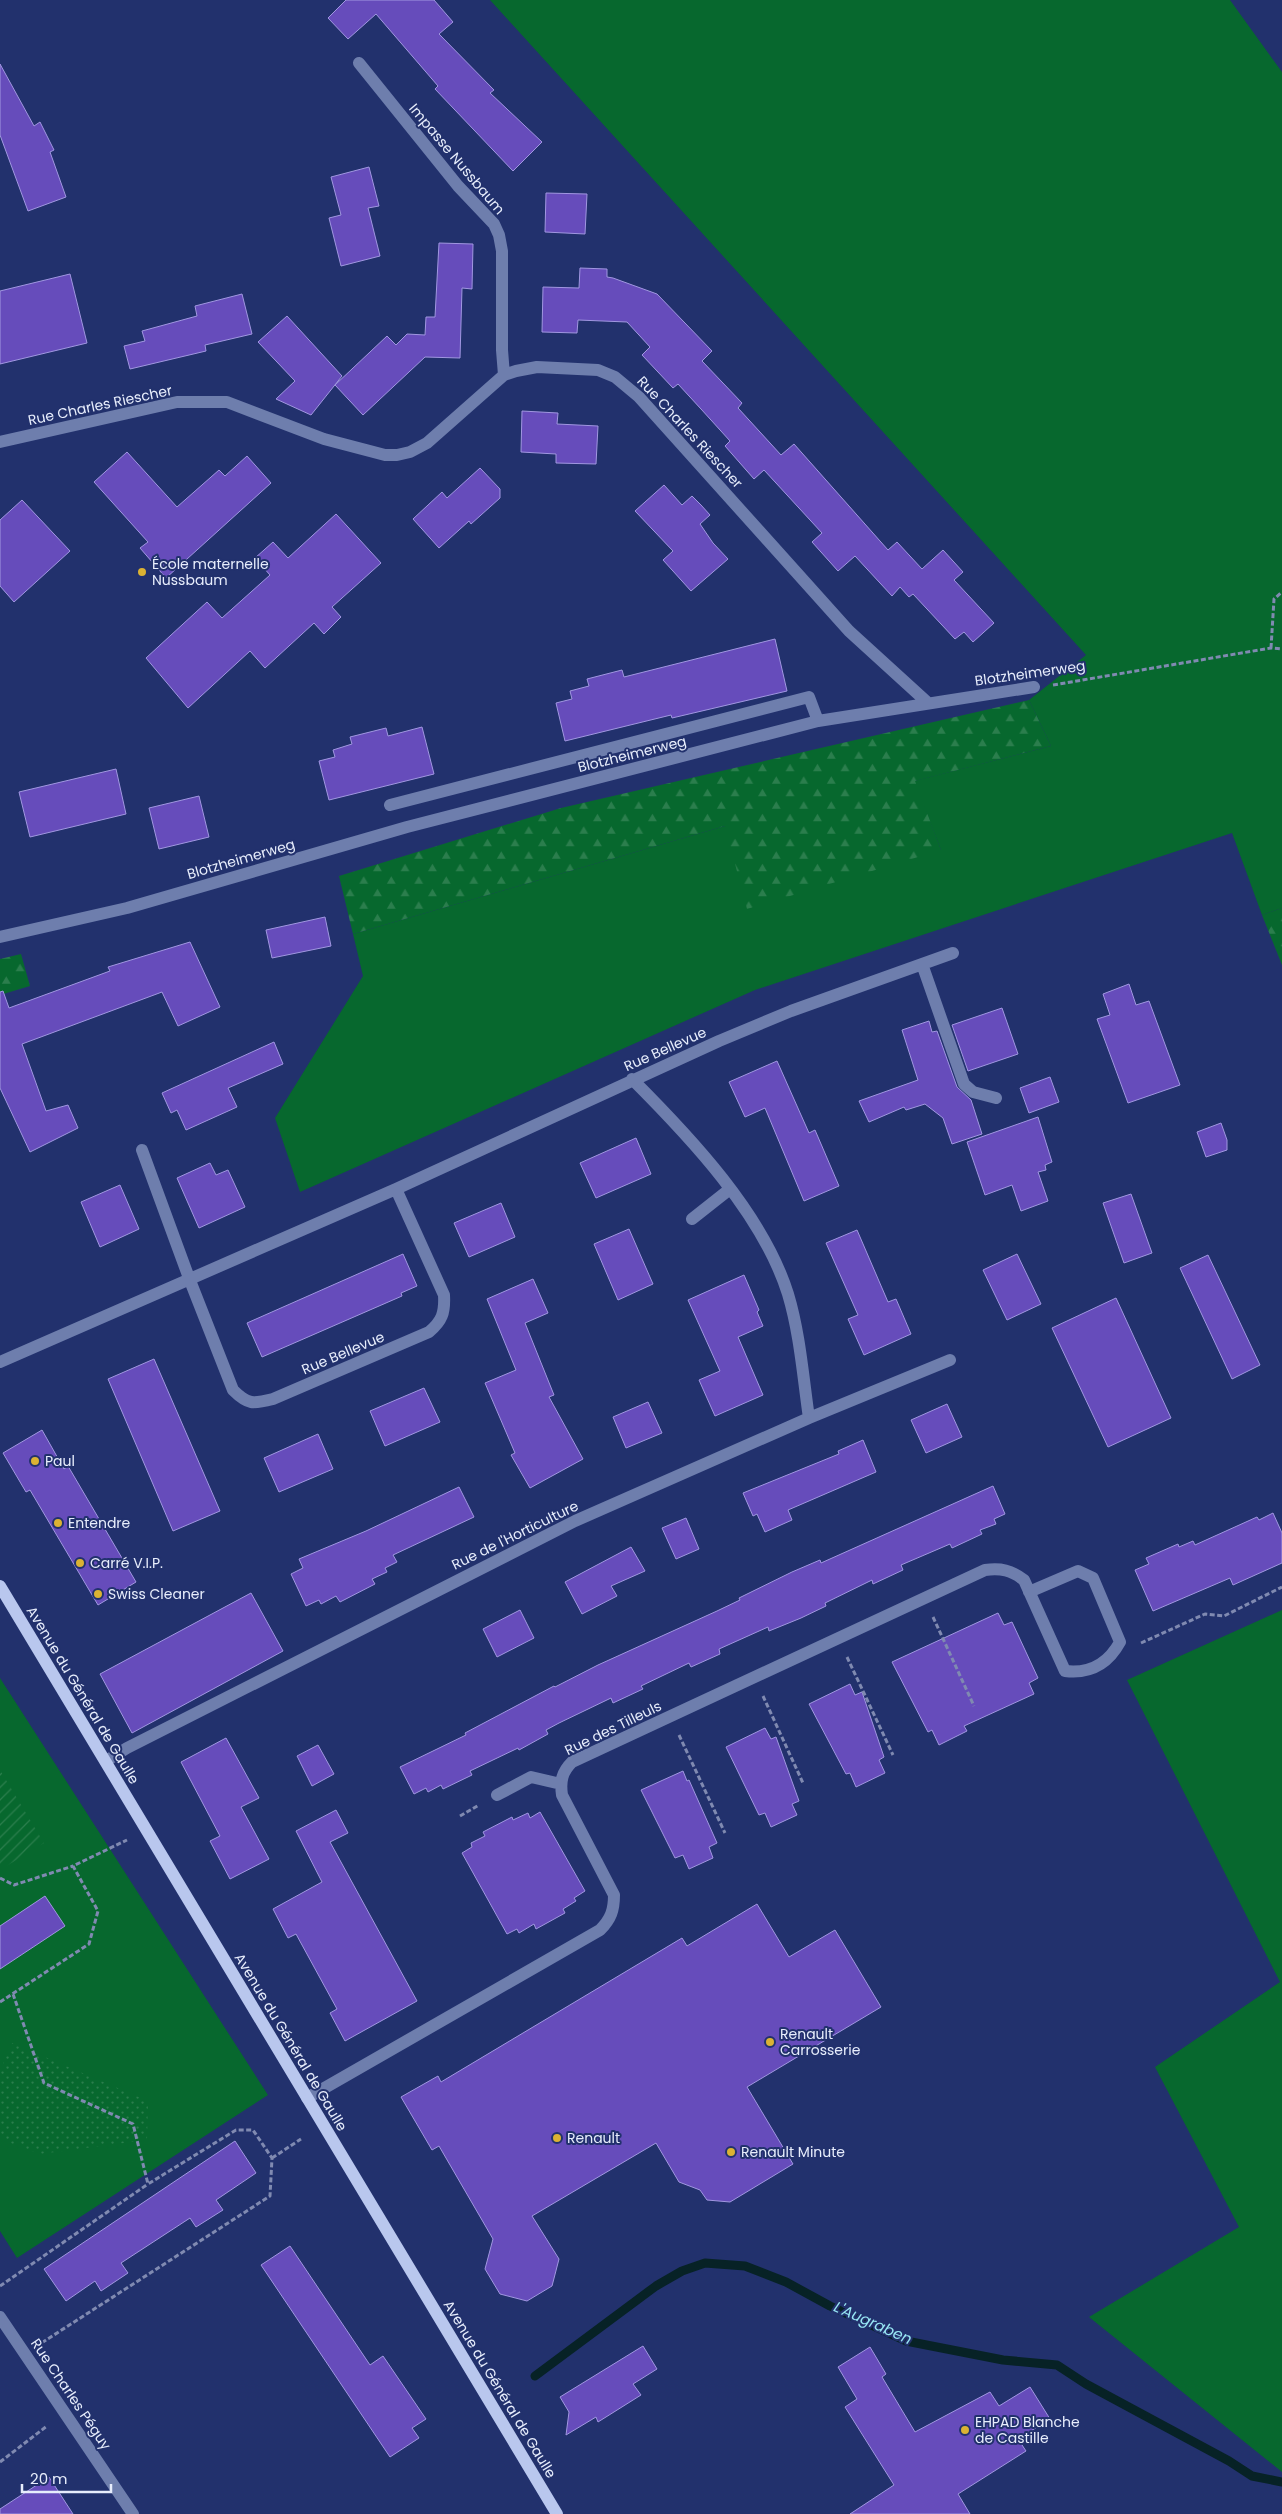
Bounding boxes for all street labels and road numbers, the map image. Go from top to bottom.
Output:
street label: Impasse Nussbaum [404,99,510,219]
street label: Rue Charles Riescher [633,371,747,493]
street label: Rue Charles Riescher [26,380,174,430]
street label: Blotzheimerweg [973,655,1087,691]
street label: Blotzheimerweg [575,731,689,777]
street label: Blotzheimerweg [185,834,297,884]
street label: Rue Bellevue [621,1022,710,1076]
street label: Rue Bellevue [298,1326,388,1379]
street label: Rue de l'Horticulture [448,1495,582,1574]
street label: Avenue du Général de Gaulle [22,1602,144,1788]
street label: Rue des Tilleuls [561,1696,665,1760]
street label: Avenue du Général de Gaulle [230,1949,352,2135]
street label: Avenue du Général de Gaulle [439,2296,561,2482]
street label: Rue Charles Péguy [26,2334,116,2454]

